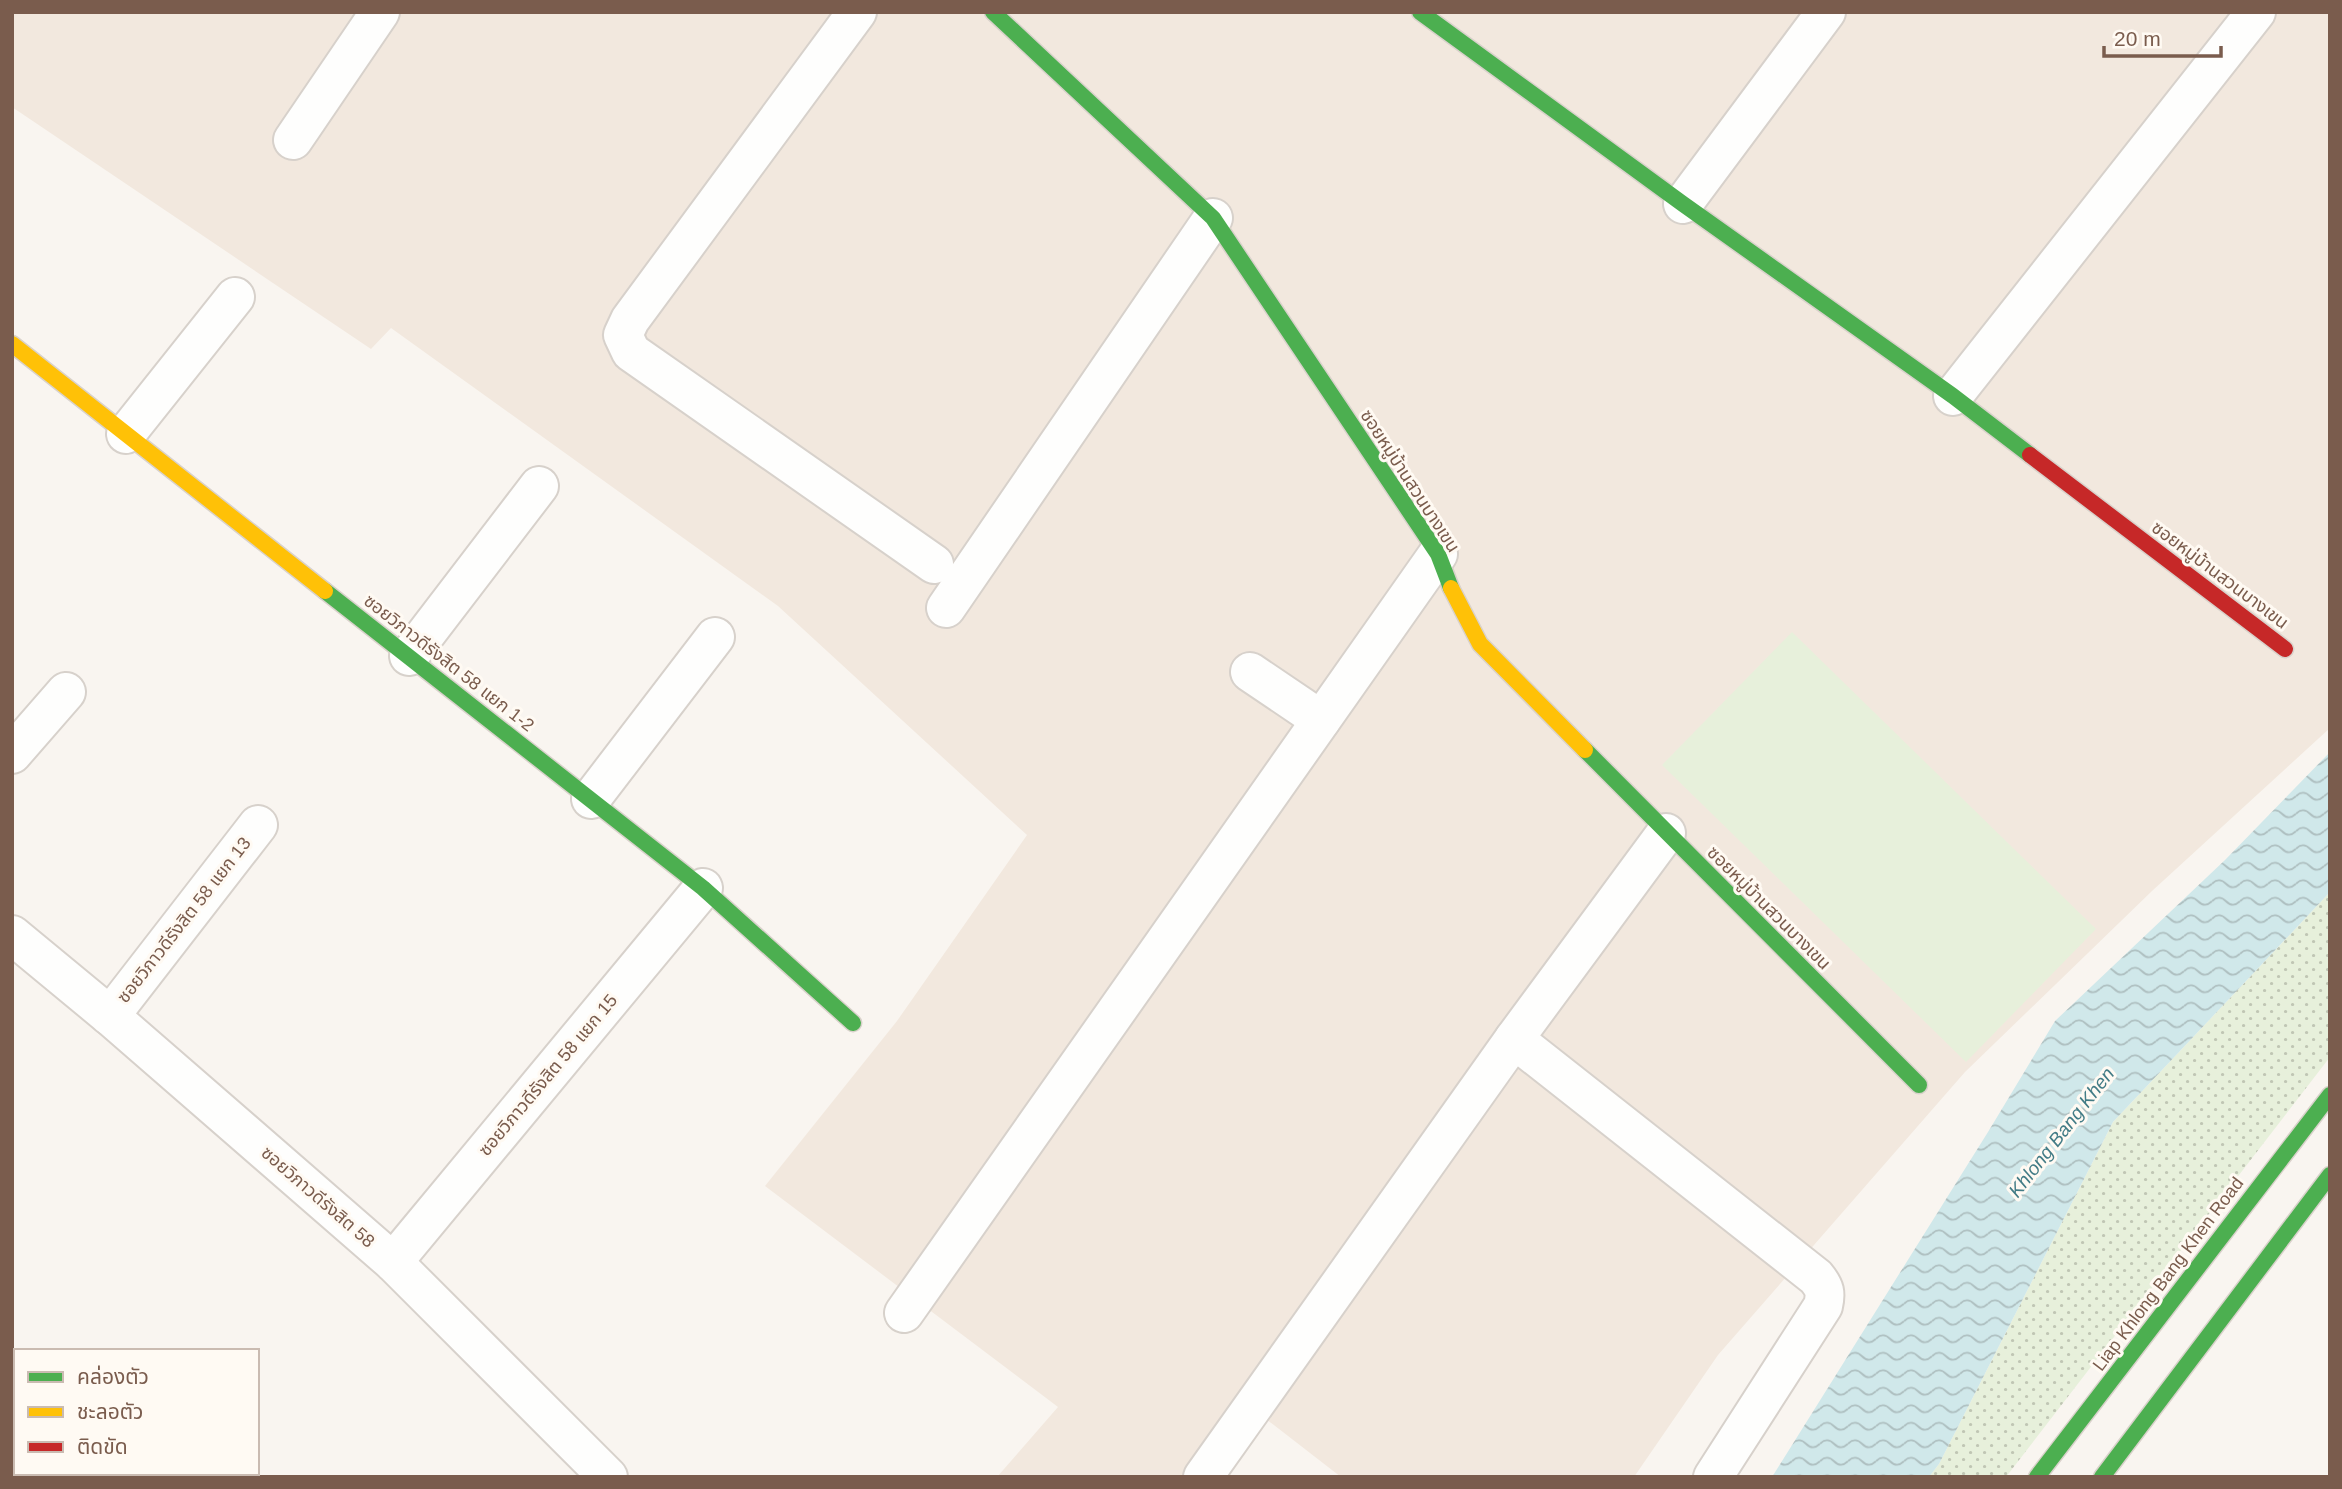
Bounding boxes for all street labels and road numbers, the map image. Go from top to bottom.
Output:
street label: ซอยหมู่บ้านสวนบางเขน [1355,406,1464,557]
street label: ซอยหมู่บ้านสวนบางเขน [2147,517,2292,634]
street label: ซอยวิภาวดีรังสิต 58 แยก 1-2 [360,590,538,736]
street label: ซอยวิภาวดีรังสิต 58 แยก 13 [113,833,255,1007]
street label: ซอยหมู่บ้านสวนบางเขน [1702,842,1835,975]
street label: ซอยวิภาวดีรังสิต 58 แยก 15 [475,990,621,1160]
street label: ซอยวิภาวดีรังสิต 58 [257,1142,379,1252]
street label: Liap Khlong Bang Khen Road [2089,1173,2247,1375]

